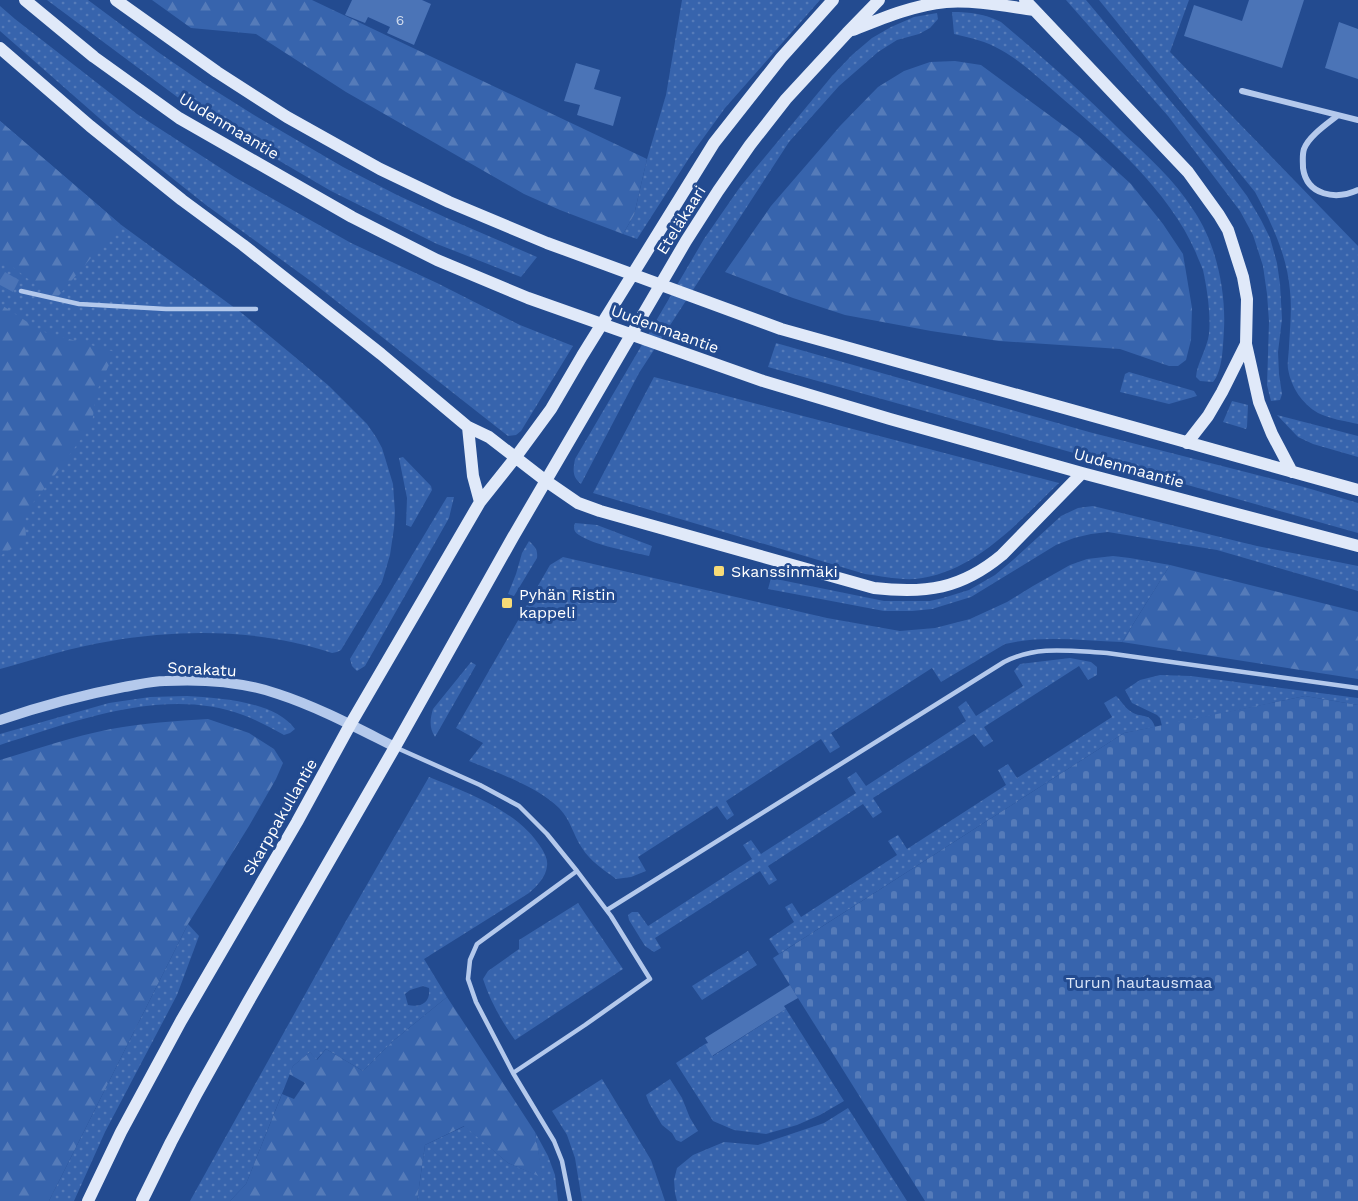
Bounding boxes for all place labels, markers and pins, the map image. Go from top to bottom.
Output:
place label: Skanssinmäki [731,562,838,581]
marker: Skanssinmäki [712,564,726,578]
place label: Pyhän Ristin kappeli [519,585,615,622]
marker: Pyhän Ristin kappeli [500,596,514,610]

